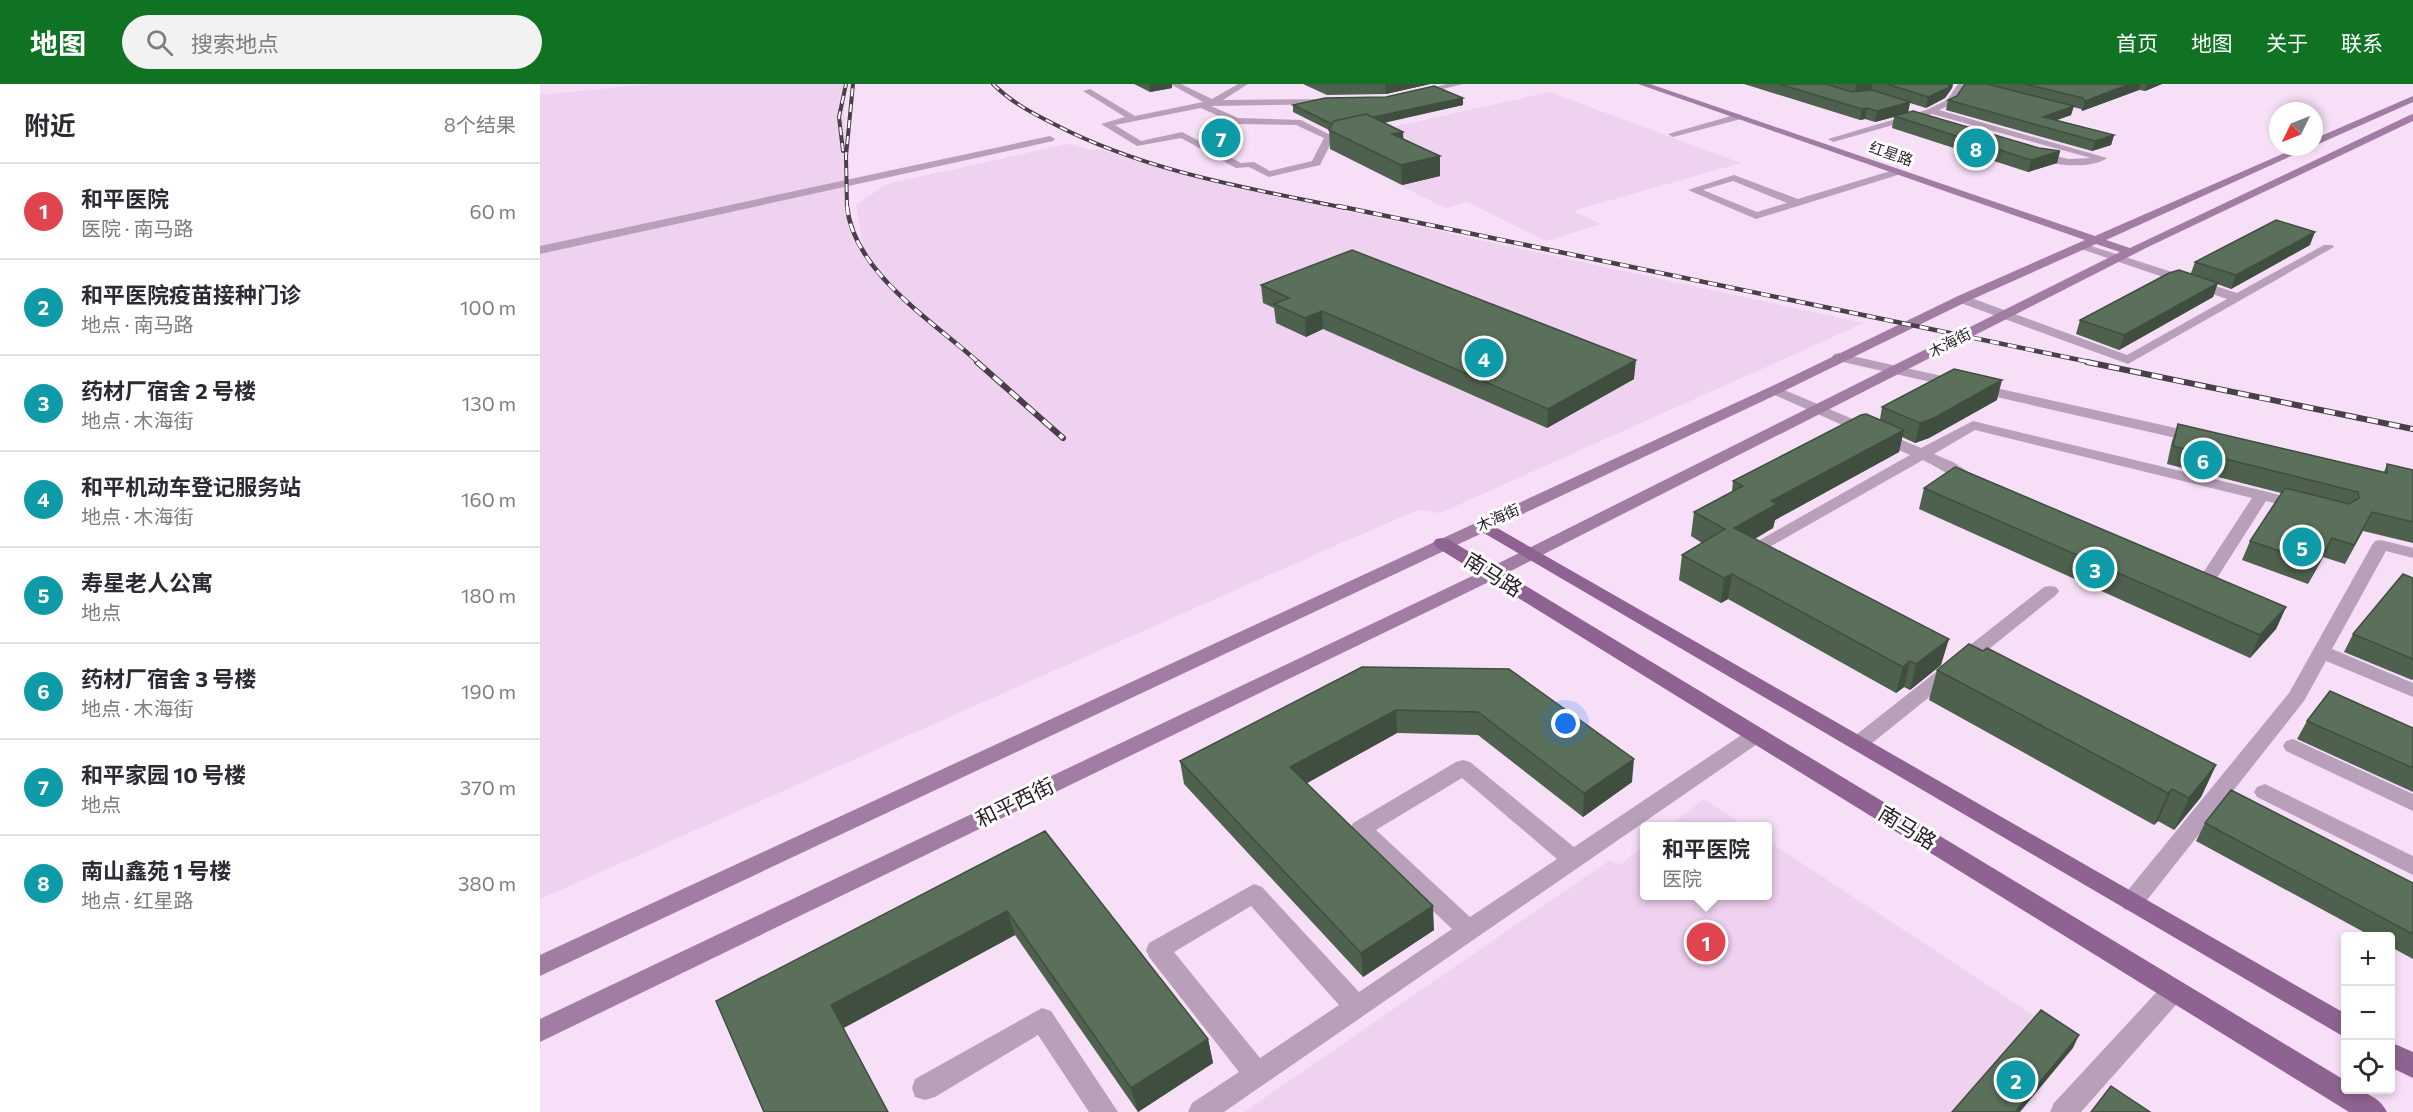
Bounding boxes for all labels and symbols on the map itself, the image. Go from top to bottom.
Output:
north arrow [2269,102,2323,156]
pin: 7 [1202,116,1240,160]
pin: 8 [1956,126,1996,170]
street label: 红星路 [1867,137,1916,169]
street label: 木海街 [1925,324,1974,360]
pin: 4 [1464,336,1504,380]
pin: 6 [2184,438,2222,482]
street label: 木海街 [1473,500,1522,534]
pin: 5 [2282,524,2322,570]
street label: 南马路 [1460,546,1527,601]
pin: 3 [2076,546,2114,592]
your location [1551,709,1580,738]
street label: 和平西街 [971,772,1058,831]
street label: 南马路 [1874,800,1941,854]
pin: 1 [1686,920,1726,964]
pin: 2 [1996,1058,2036,1102]

